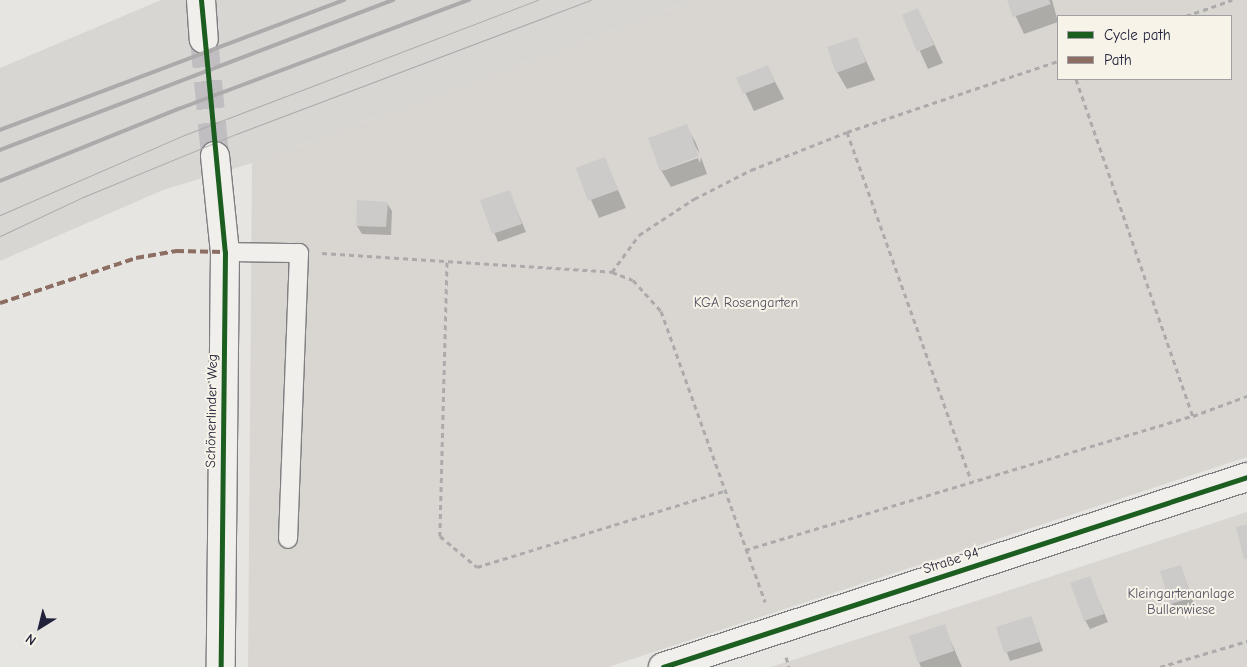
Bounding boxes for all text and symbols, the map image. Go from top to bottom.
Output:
legend [1057,15,1232,80]
text: Cycle path [1104,26,1171,44]
text: Path [1104,51,1132,69]
park label: KGA Rosengarten [694,295,798,311]
street label: Schönerlinder Weg [203,354,221,468]
street label: Straße 94 [921,544,981,578]
park label: Kleingartenanlage Bullenwiese [1127,586,1235,618]
north arrow [15,602,65,652]
text: N [22,630,40,649]

